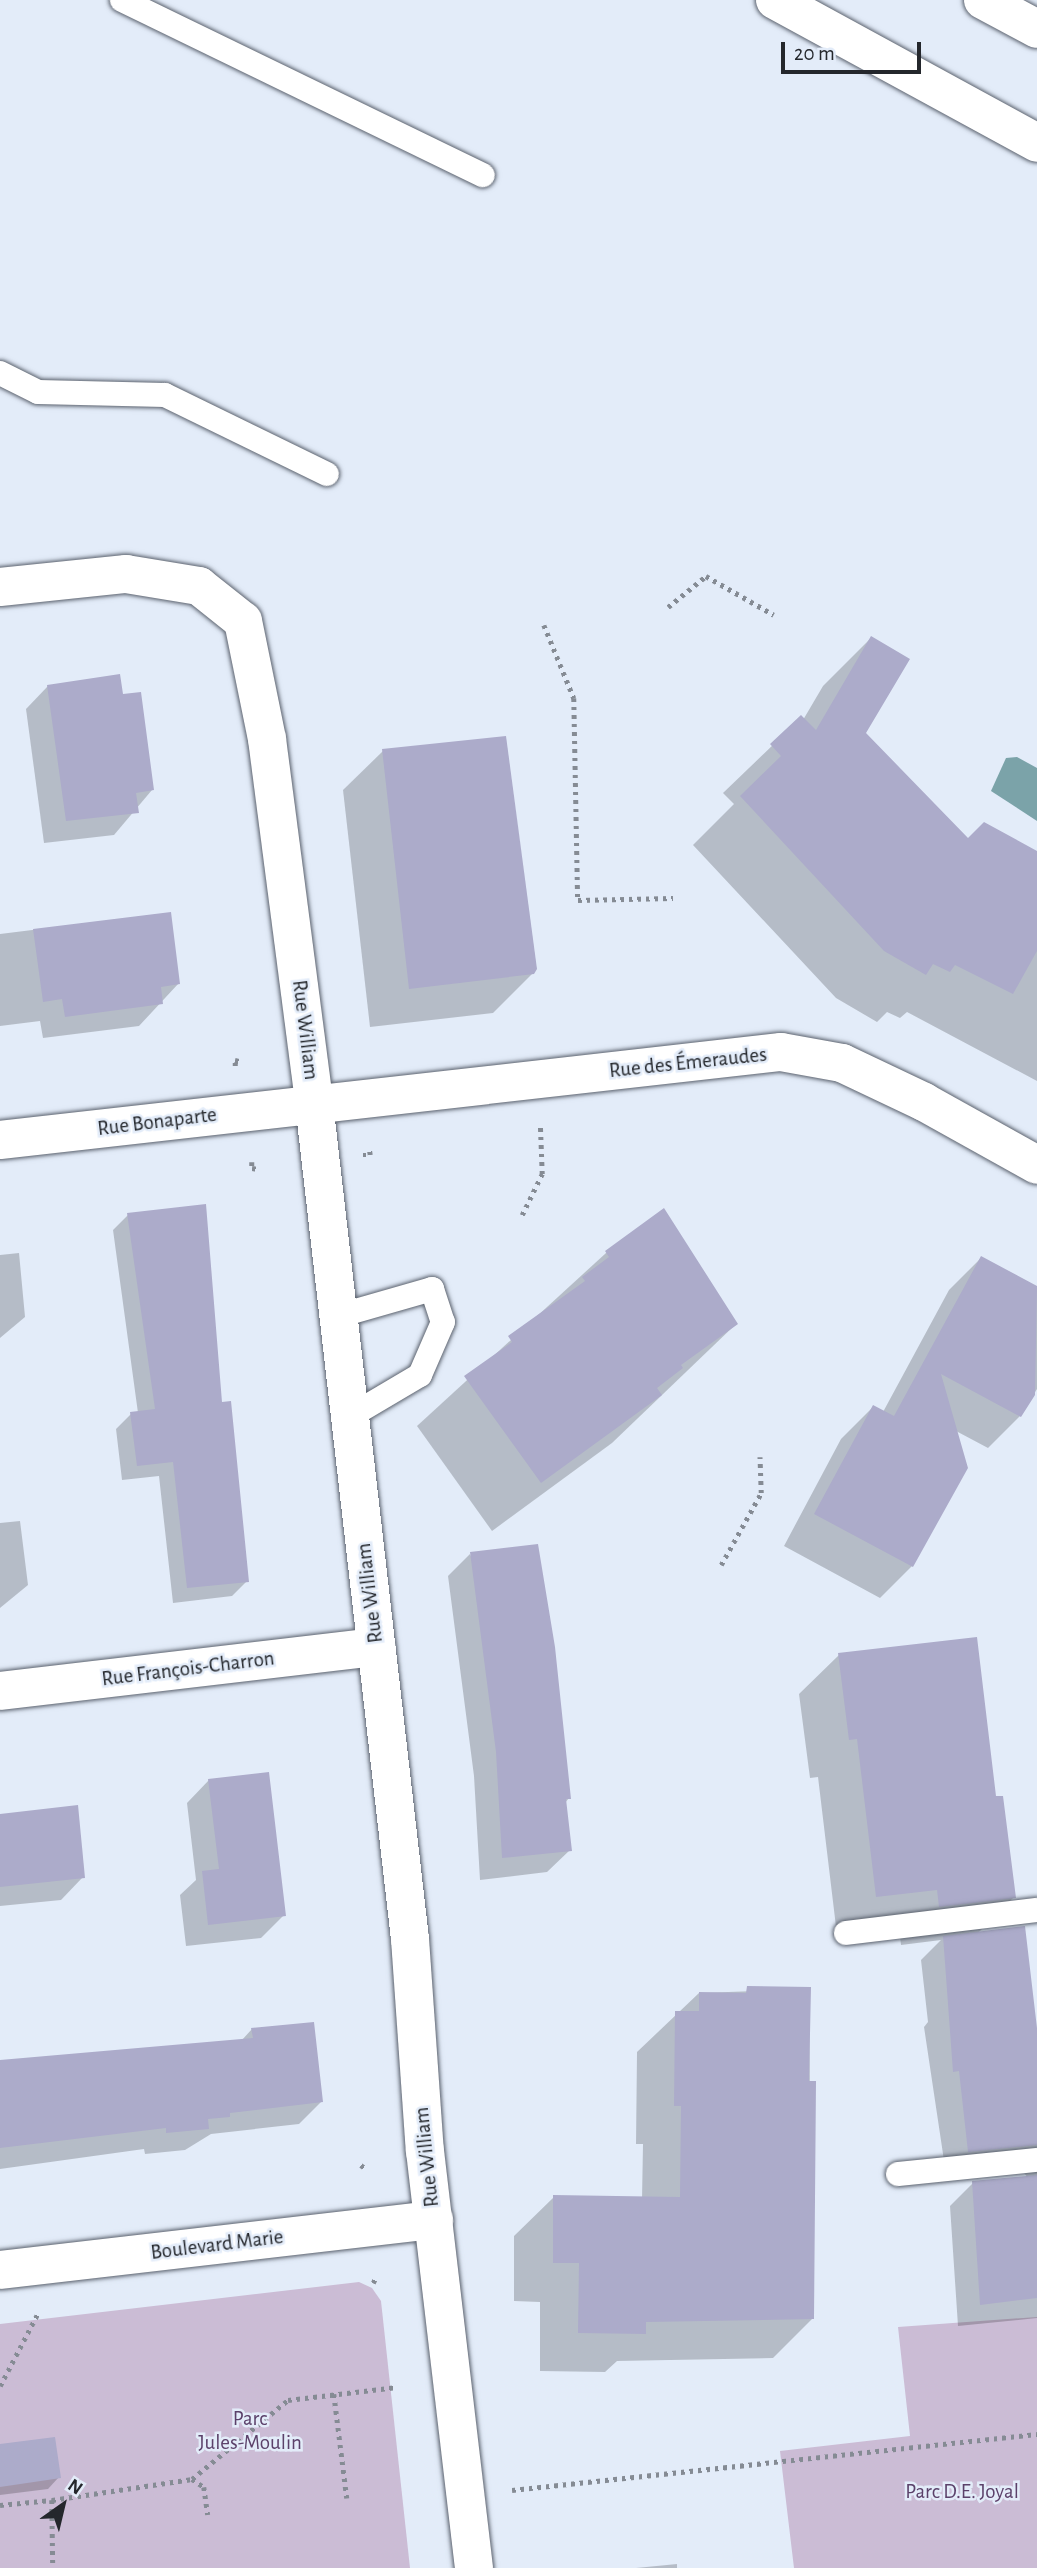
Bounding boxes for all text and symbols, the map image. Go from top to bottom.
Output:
scale bar [785,28,925,72]
text: 20 m [794,43,835,64]
street label: Rue William [286,979,324,1081]
street label: Rue des Émeraudes [608,1042,768,1084]
street label: Rue Bonaparte [96,1102,218,1142]
street label: Rue William [351,1542,389,1644]
street label: Rue François-Charron [100,1646,276,1692]
street label: Rue William [409,2106,445,2208]
street label: Boulevard Marie [149,2224,285,2266]
park label: Parc Jules-Moulin [198,2406,302,2456]
north arrow [28,2470,98,2540]
text: N [64,2476,86,2499]
park label: Parc D.E. Joyal [905,2479,1019,2505]

